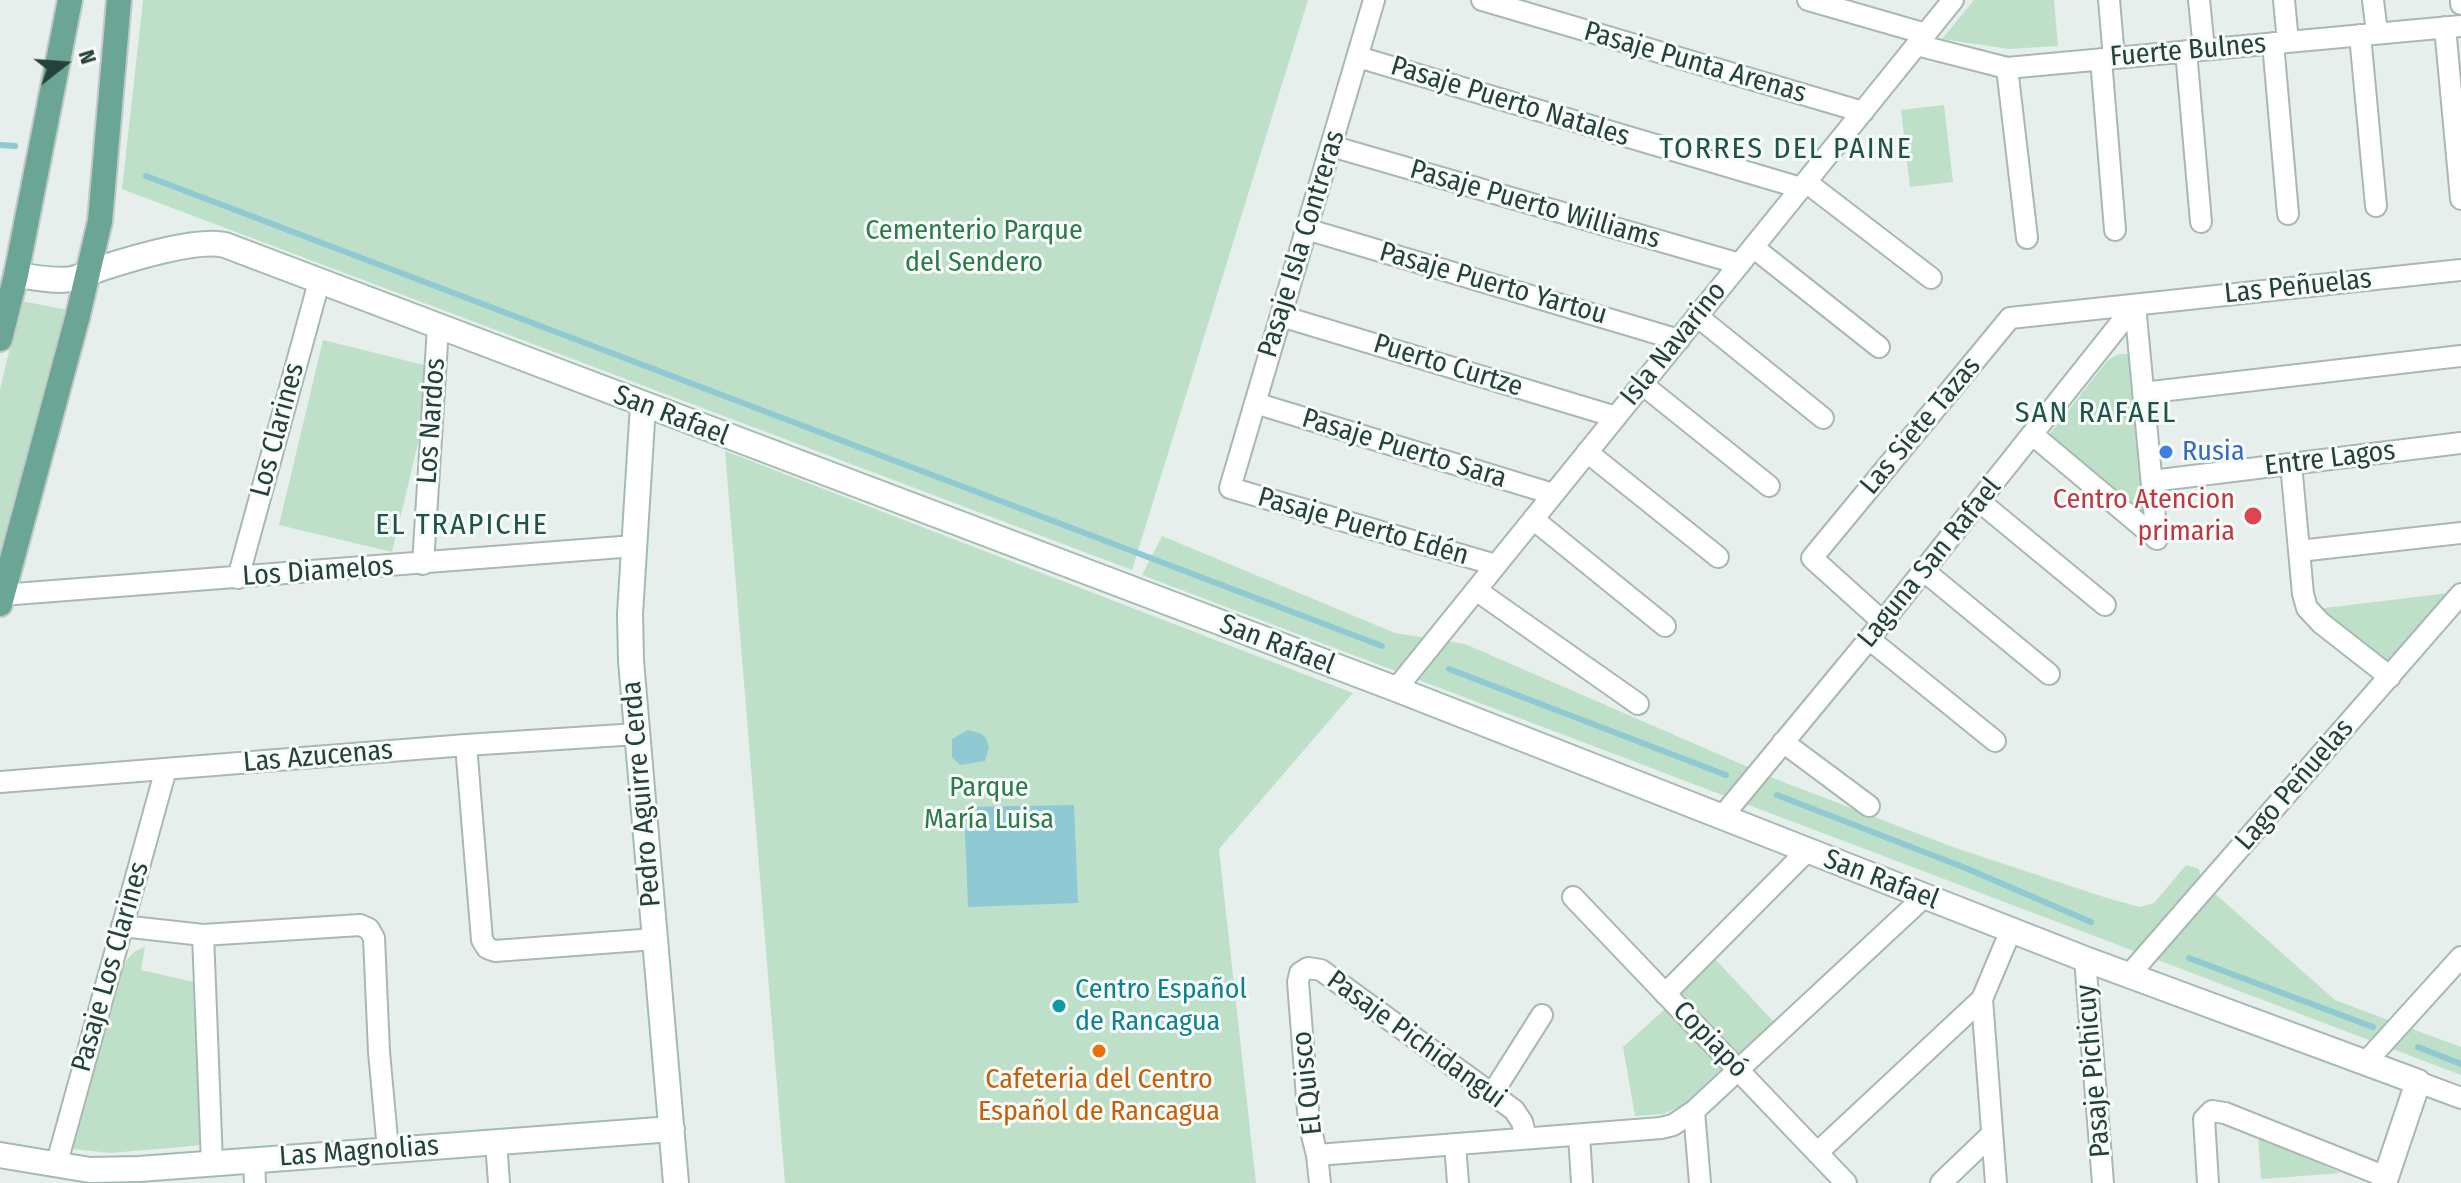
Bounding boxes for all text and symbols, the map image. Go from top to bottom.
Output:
street label: Pasaje Punta Arenas [1580,15,1810,111]
north arrow [24,24,104,104]
street label: Fuerte Bulnes [2109,27,2267,75]
text: N [73,47,102,67]
street label: Pasaje Puerto Natales [1387,50,1633,154]
street label: Pasaje Isla Contreras [1251,126,1353,362]
district label: TORRES DEL PAINE [1659,132,1913,168]
street label: Pasaje Puerto Williams [1406,153,1664,257]
park label: Cementerio Parque del Sendero [865,214,1083,280]
street label: Pasaje Puerto Yartou [1375,235,1611,333]
street label: Las Peñuelas [2223,263,2373,311]
street label: Isla Navarino [1614,275,1734,413]
street label: Puerto Curtze [1369,327,1527,405]
street label: Las Siete Tazas [1854,350,1988,502]
street label: Los Nardos [411,357,453,485]
street label: Los Clarines [244,359,312,501]
street label: San Rafael [609,379,733,453]
district label: SAN RAFAEL [2015,396,2177,432]
street label: Pasaje Puerto Sara [1298,402,1510,496]
street label: Entre Lagos [2263,434,2397,484]
place label: Rusia [2182,435,2245,469]
marker: Rusia [2157,443,2175,461]
street label: Laguna San Rafael [1851,471,2009,655]
street label: Pasaje Puerto Edén [1254,481,1472,573]
place label: Centro Atencion primaria [2053,483,2235,549]
marker: Centro Atencion primaria [2242,505,2264,527]
district label: EL TRAPICHE [375,508,549,544]
street label: Los Diamelos [241,550,395,594]
street label: San Rafael [1215,608,1339,682]
street label: Pedro Aguirre Cerda [615,680,669,908]
street label: Lago Peñuelas [2229,712,2361,858]
street label: Las Azucenas [242,734,394,780]
park label: Parque María Luisa [924,771,1054,837]
street label: San Rafael [1819,843,1943,917]
street label: Pasaje Los Clarines [65,858,157,1076]
street label: Pasaje Pichidangui [1320,964,1512,1116]
place label: Centro Español de Rancagua [1075,973,1247,1039]
street label: Pasaje Pichicuy [2070,983,2118,1159]
street label: Copiapó [1665,995,1755,1085]
marker: Centro Español de Rancagua [1050,997,1068,1015]
street label: El Quisco [1286,1029,1330,1137]
marker: Cafeteria del Centro Español de Rancagua [1090,1042,1108,1060]
place label: Cafeteria del Centro Español de Rancagua [978,1063,1220,1129]
street label: Las Magnolias [278,1130,440,1174]

